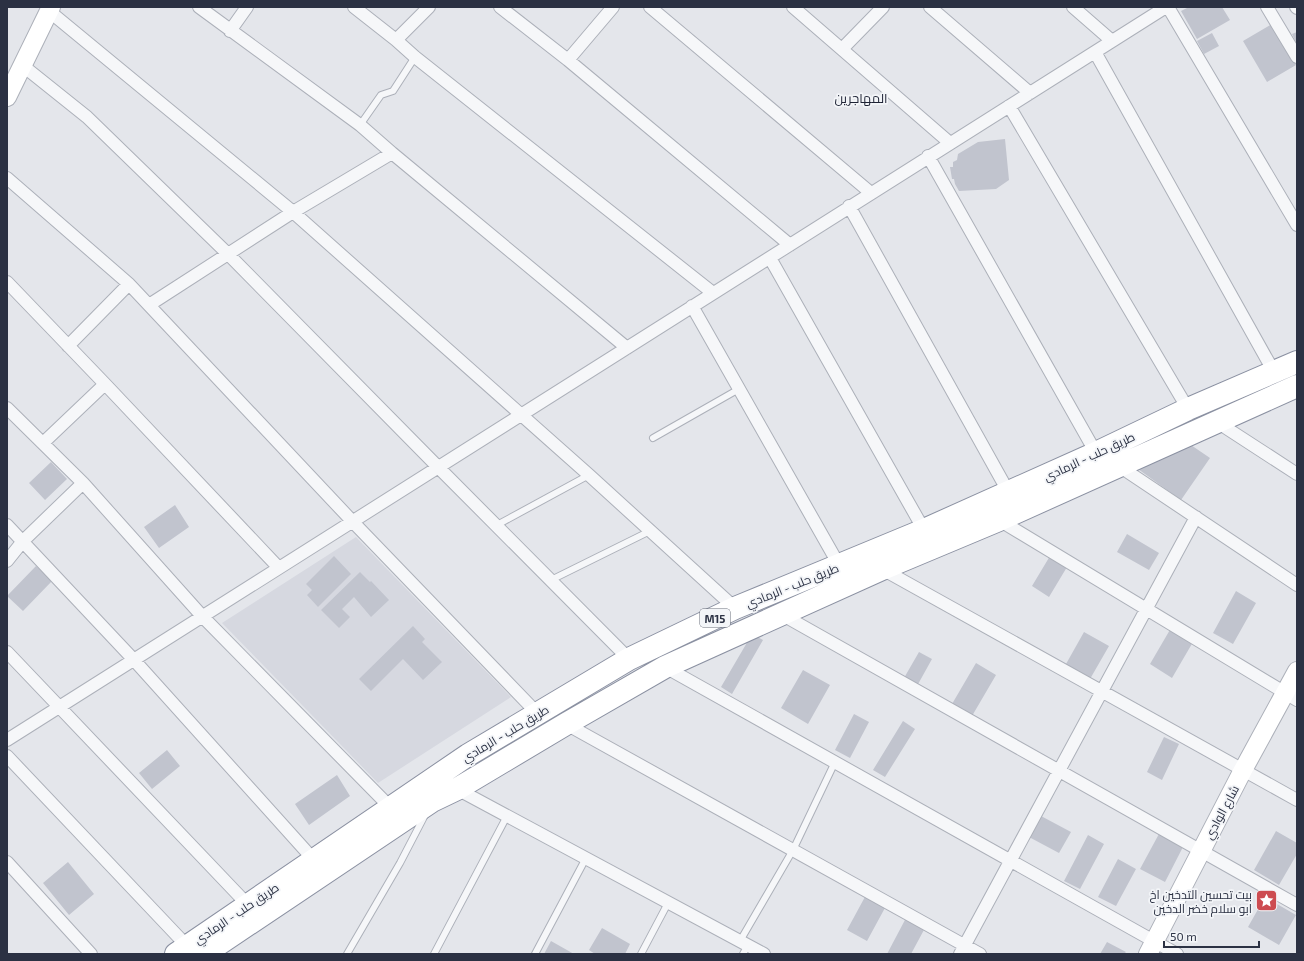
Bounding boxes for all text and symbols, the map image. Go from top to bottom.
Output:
district label: المهاجرين [835,90,887,106]
street label: طريق حلب - الرمادي [1041,429,1139,487]
street label: طريق حلب - الرمادي [744,560,842,614]
road number: M15 [700,609,730,627]
street label: طريق حلب - الرمادي [459,701,553,768]
street label: شارع الوادي [1201,783,1245,843]
street label: طريق حلب - الرمادي [191,879,283,950]
place label: بيت تحسين التدخين اخ ابو سلام خضر الدخين [1150,887,1252,917]
place icon: بيت تحسين التدخين اخ ابو سلام خضر الدخين [1254,888,1280,914]
scale bar [1164,923,1259,949]
text: 50 m [1170,929,1197,943]

